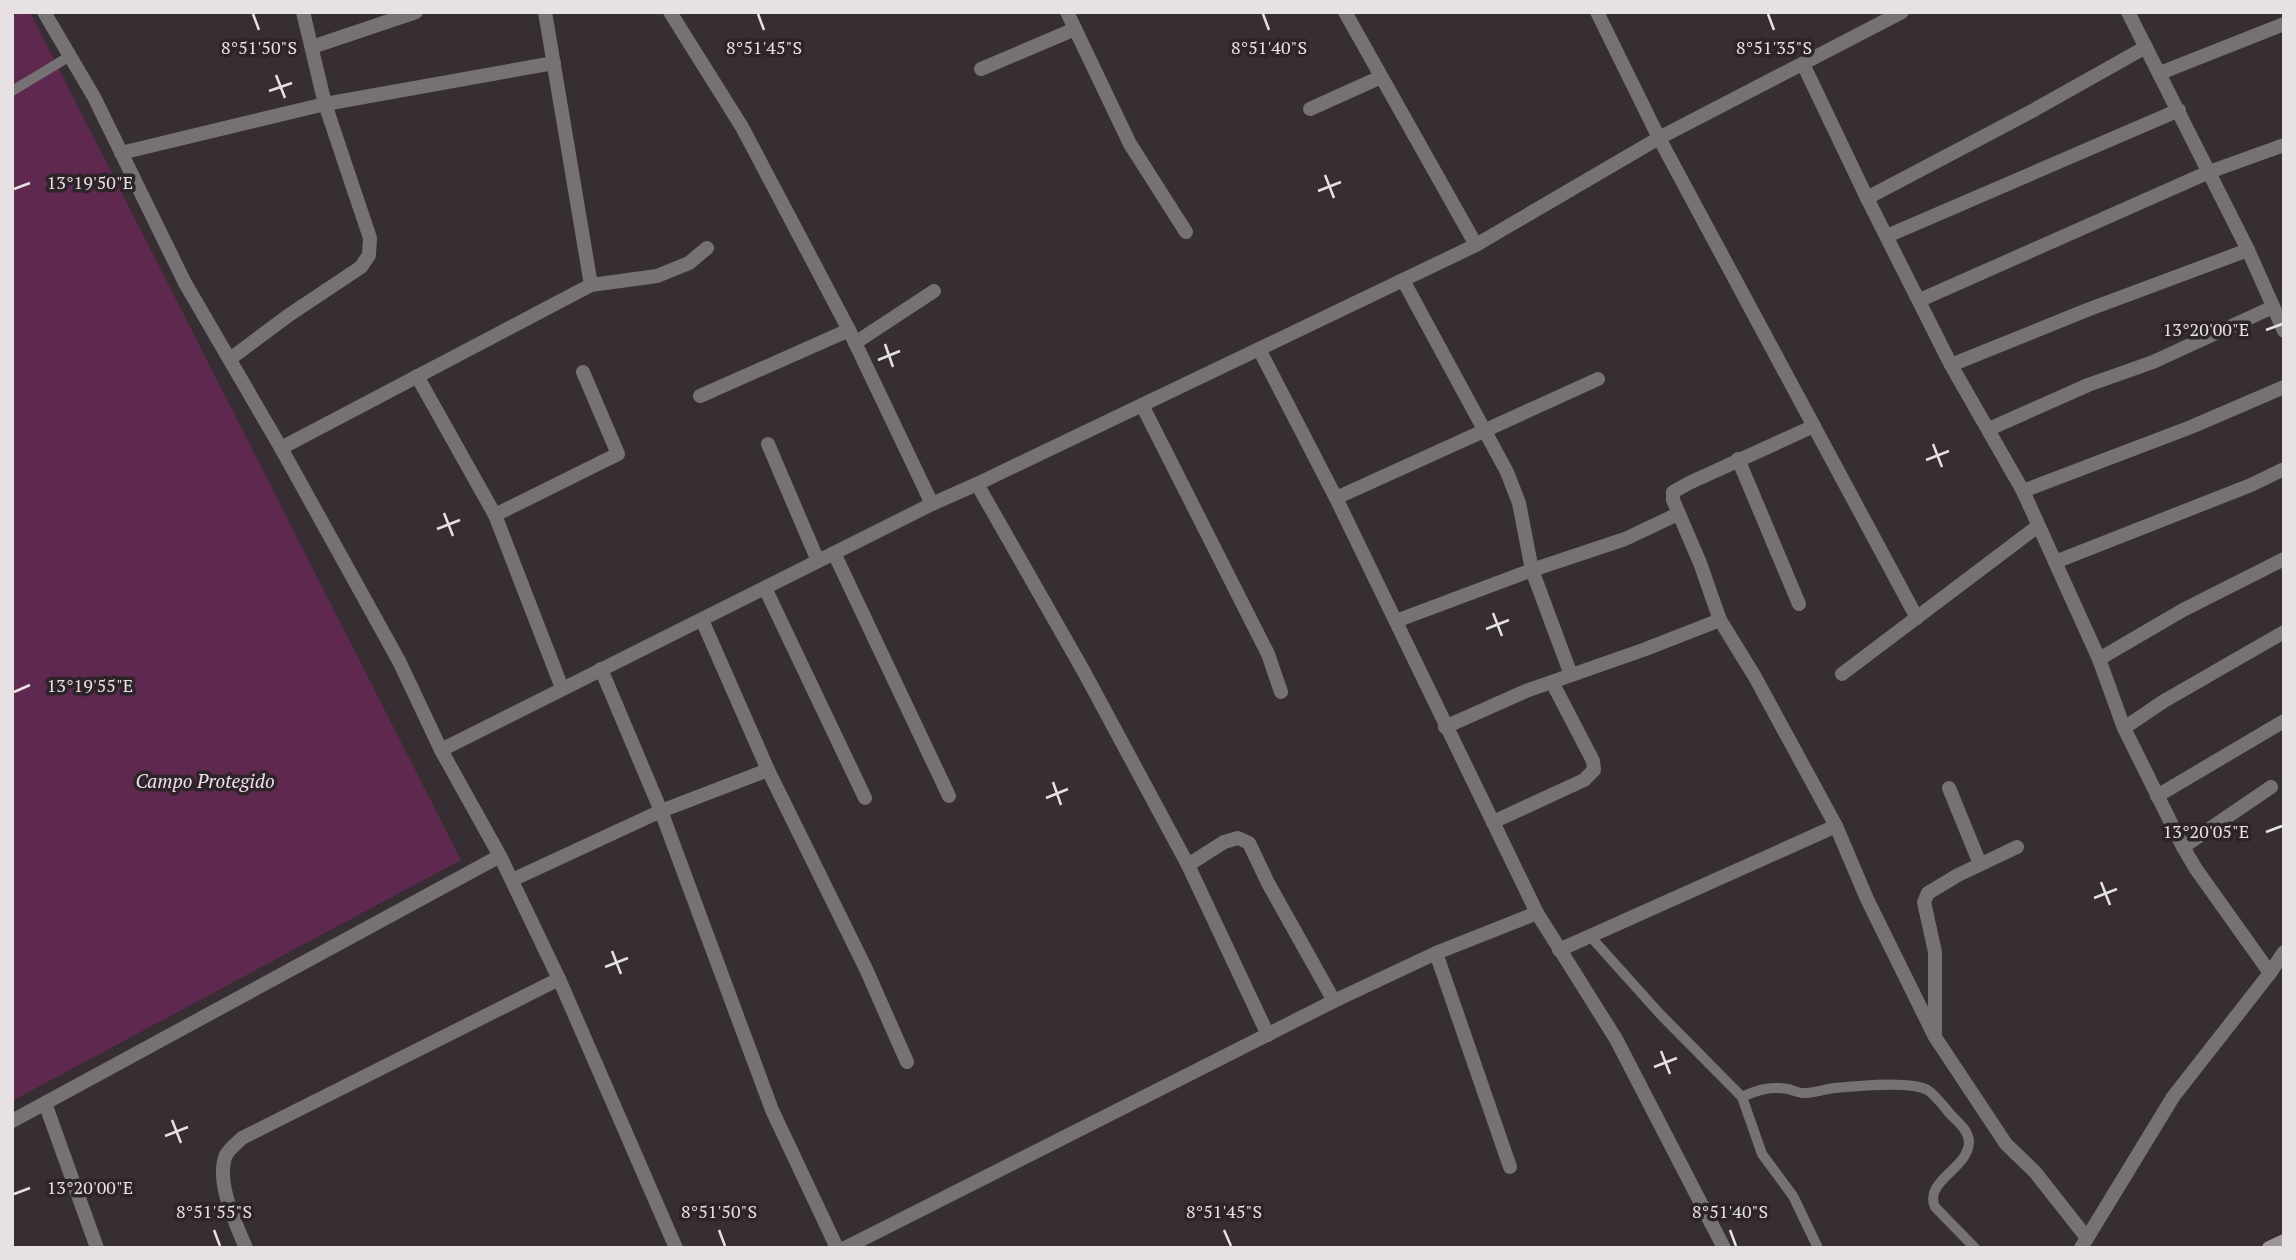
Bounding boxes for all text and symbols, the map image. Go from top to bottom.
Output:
text: 8°51'50"S [221,35,297,59]
text: 8°51'45"S [726,35,802,59]
text: 8°51'40"S [1231,35,1307,59]
text: 8°51'35"S [1736,35,1812,59]
text: 13°19'50"E [47,170,133,194]
text: 13°20'00"E [2163,317,2249,341]
text: 13°19'55"E [47,673,133,697]
park label: Campo Protegido [135,768,275,793]
text: 13°20'05"E [2163,819,2249,843]
text: 13°20'00"E [47,1175,133,1199]
text: 8°51'55"S [176,1199,252,1223]
text: 8°51'50"S [681,1199,757,1223]
text: 8°51'45"S [1186,1199,1262,1223]
text: 8°51'40"S [1692,1199,1768,1223]

